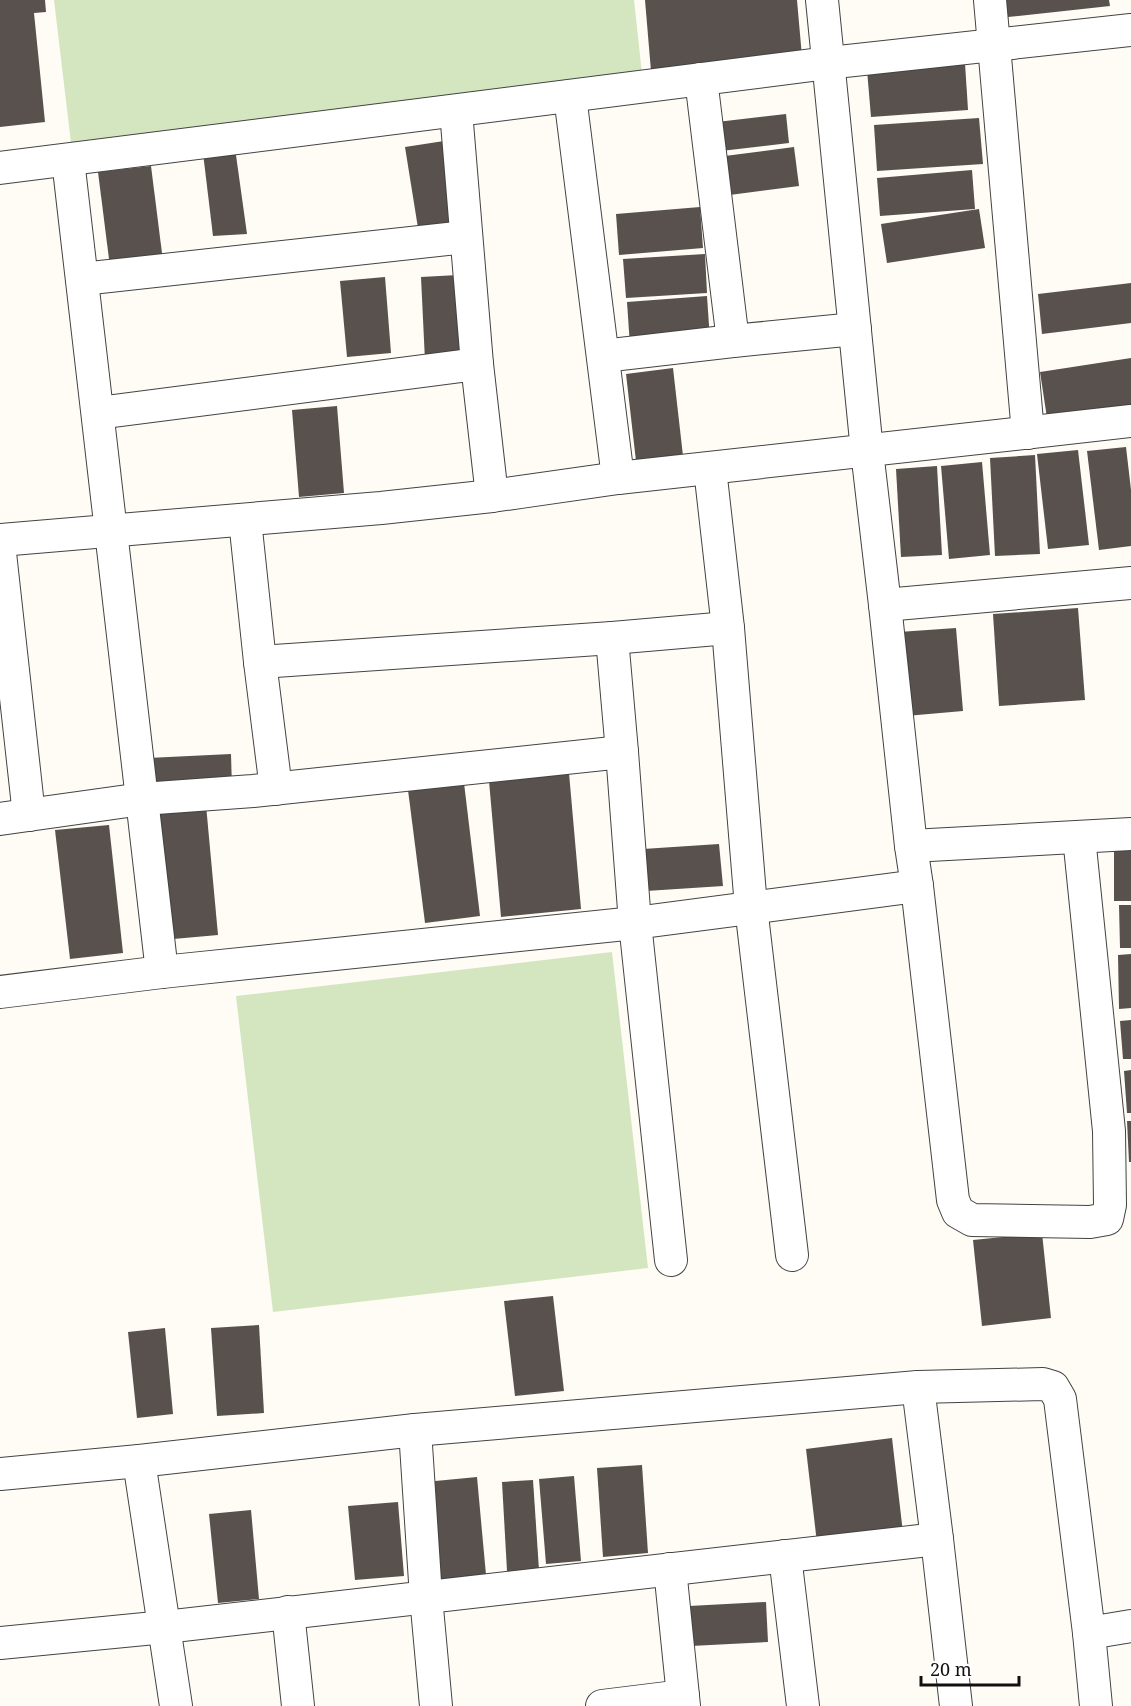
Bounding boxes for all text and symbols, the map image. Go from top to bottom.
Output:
scale bar [921,1649,1018,1687]
text: 20 m [930,1657,972,1681]

